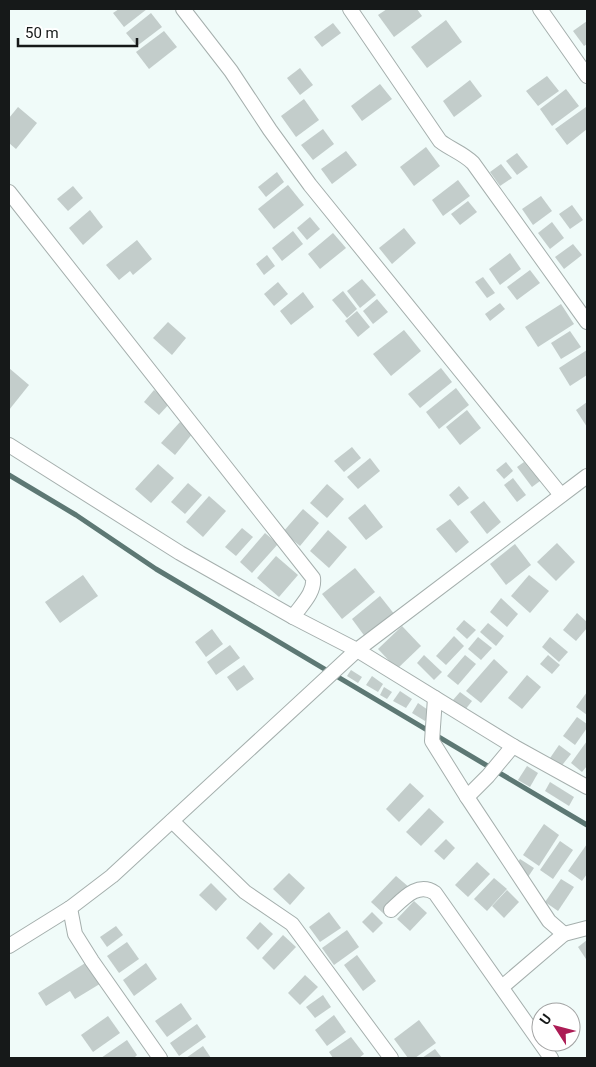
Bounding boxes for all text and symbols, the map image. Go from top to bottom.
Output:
scale bar [18,15,136,47]
text: 50 m [25,24,59,42]
north arrow [531,1002,581,1052]
text: U [536,1011,555,1028]

